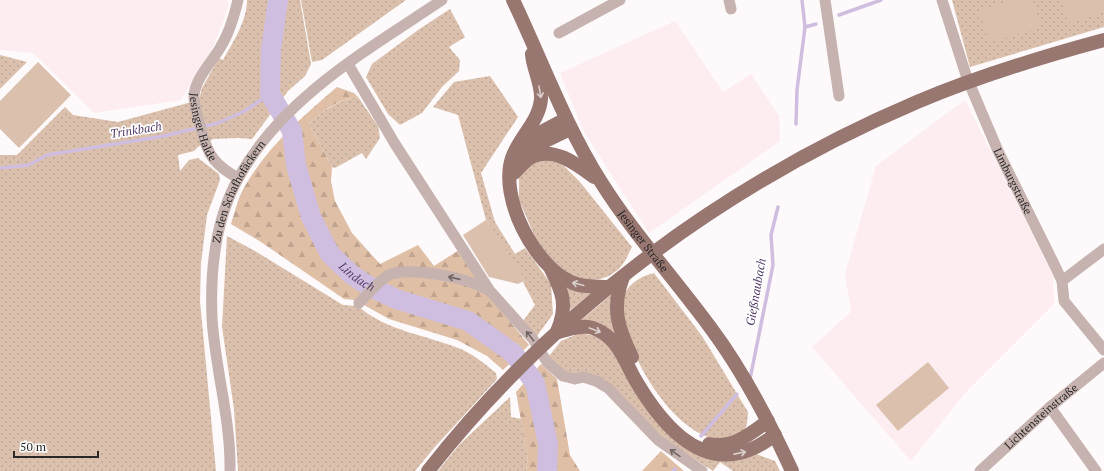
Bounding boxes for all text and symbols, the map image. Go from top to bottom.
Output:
one-way arrow [536,85,544,98]
street label: Jesinger Halde [187,92,220,164]
water label: Trinkbach [109,118,163,141]
street label: Zu den Schafhofäckern [209,137,268,244]
street label: Limburgstraße [991,146,1036,217]
street label: Jesinger Straße [615,207,672,275]
water label: Gießnaubach [742,257,769,327]
water label: Lindach [335,258,377,295]
one-way arrow [448,273,461,281]
one-way arrow [571,279,584,287]
one-way arrow [588,326,600,334]
one-way arrow [526,330,534,341]
street label: Lichtensteinstraße [1002,380,1081,452]
scale bar [14,433,98,459]
text: 50 m [20,439,47,454]
one-way arrow [733,448,746,456]
one-way arrow [670,449,681,457]

